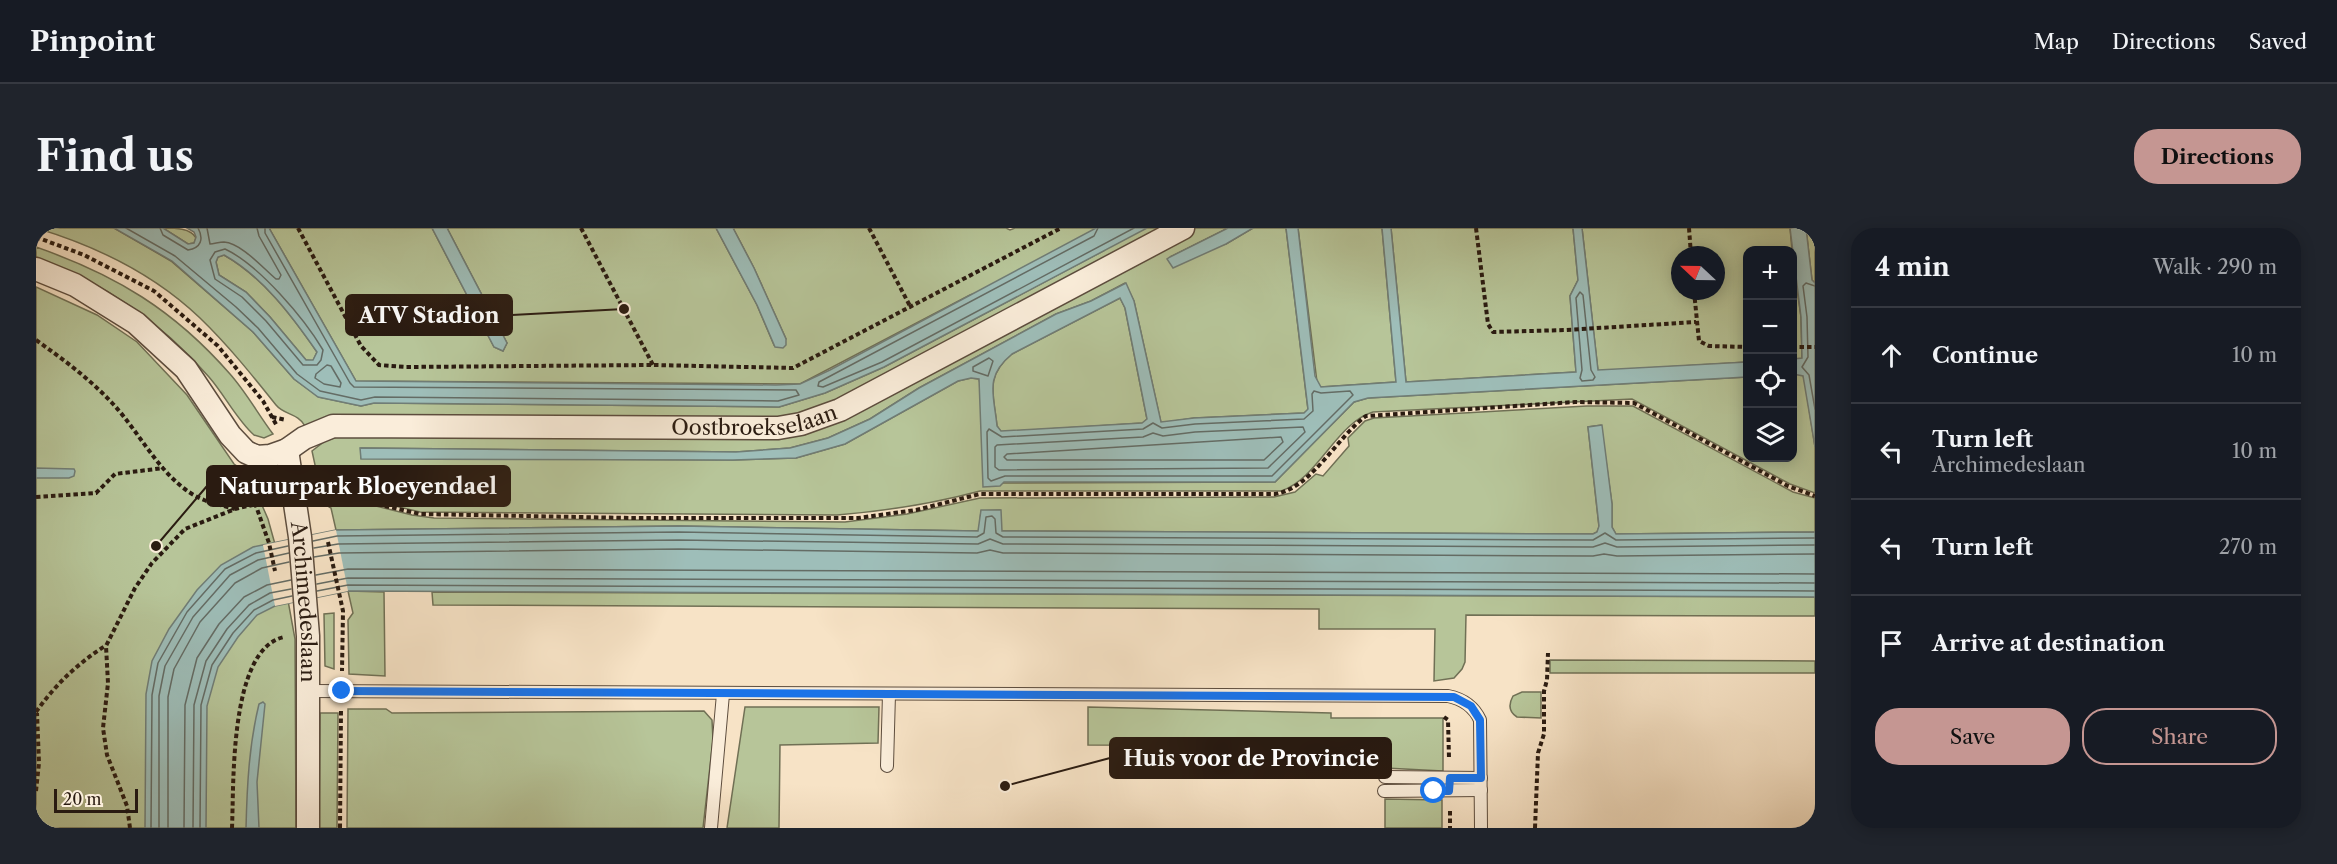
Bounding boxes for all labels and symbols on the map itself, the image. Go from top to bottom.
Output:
north arrow [1671,246,1725,300]
callout: ATV Stadion [346,295,512,335]
text: ATV Stadion [357,302,500,329]
street label: Oostbroekselaan [671,399,840,440]
callout: Natuurpark Bloeyendael [207,466,510,506]
text: Natuurpark Bloeyendael [219,473,497,500]
street label: Archimedeslaan [286,519,321,682]
route end [328,677,354,703]
callout: Huis voor de Provincie [1110,738,1391,778]
text: Huis voor de Provincie [1123,745,1379,772]
route start [1420,777,1446,803]
scale bar [54,786,138,814]

